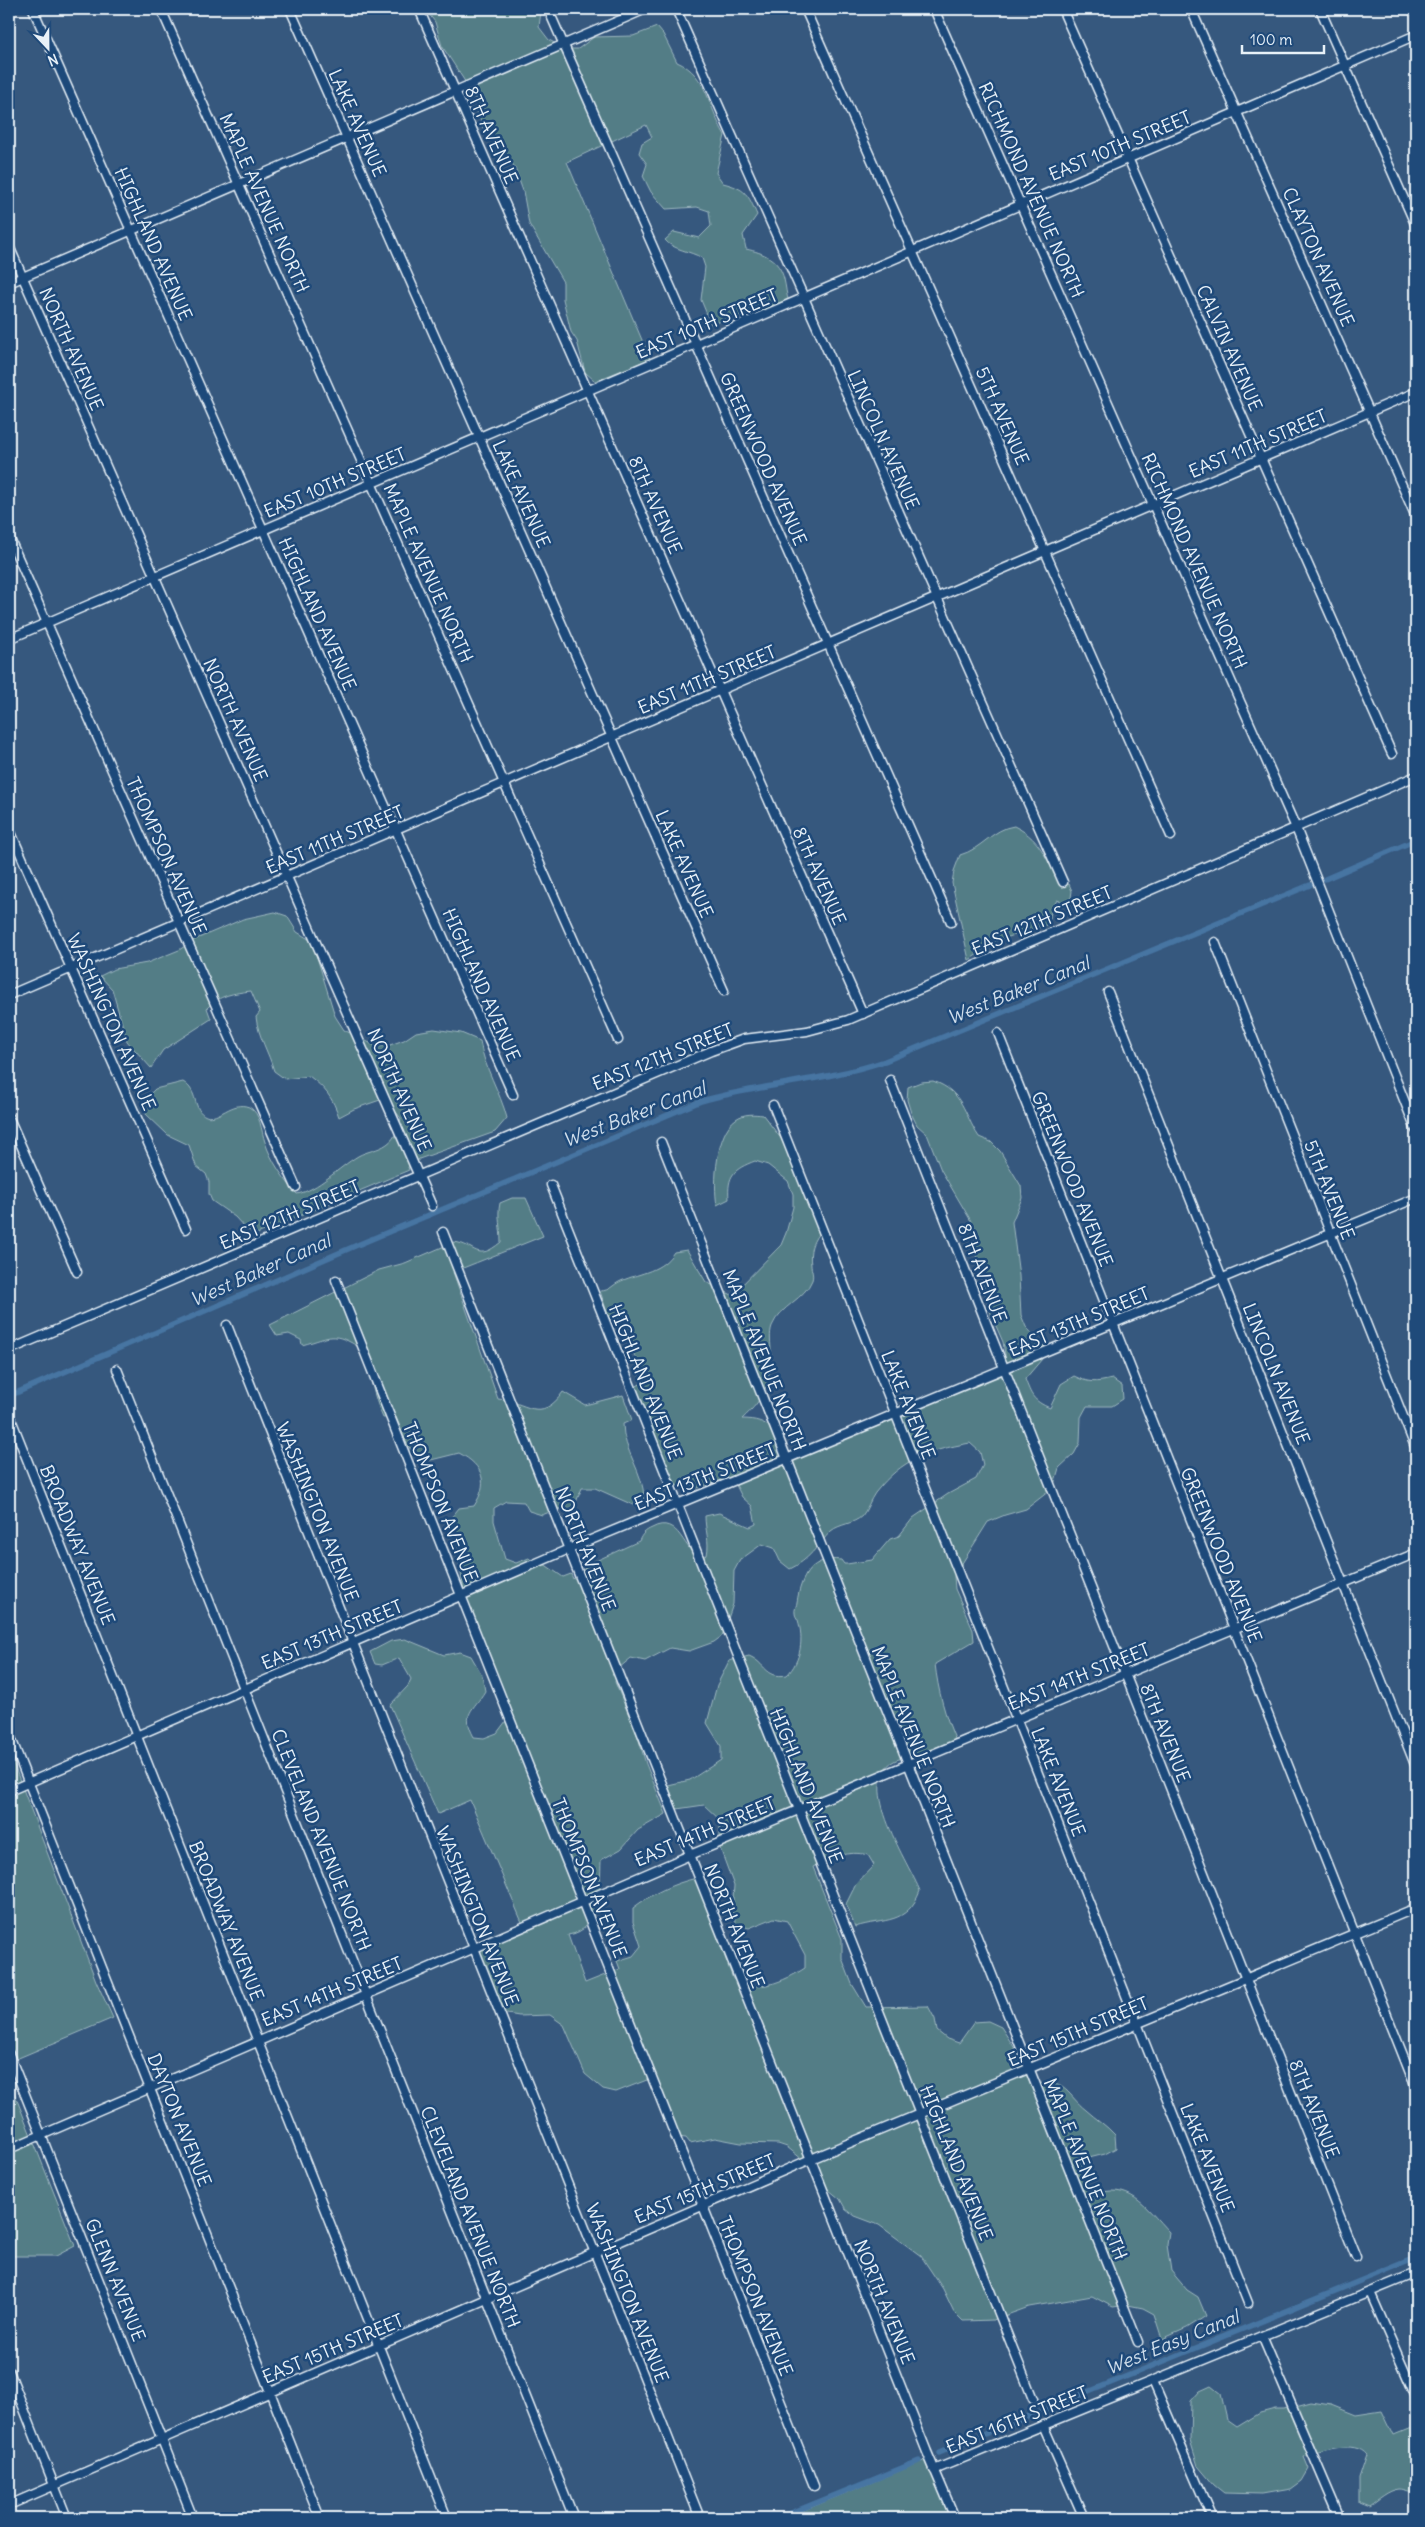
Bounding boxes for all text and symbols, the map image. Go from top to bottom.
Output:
north arrow [22,22,72,72]
scale bar [1242,22,1325,54]
text: 100 m [1250,30,1292,49]
text: N [45,50,61,70]
street label: LAKE AVENUE [323,65,391,180]
street label: RICHMOND AVENUE NORTH [973,78,1090,301]
street label: 8TH AVENUE [460,82,523,187]
street label: EAST 10TH STREET [1045,105,1194,186]
street label: MAPLE AVENUE NORTH [215,110,314,296]
street label: HIGHLAND AVENUE [109,164,198,324]
street label: CLAYTON AVENUE [1277,184,1359,330]
street label: CALVIN AVENUE [1191,281,1268,414]
street label: EAST 10TH STREET [632,283,781,364]
street label: NORTH AVENUE [34,284,109,414]
street label: 5TH AVENUE [971,363,1034,468]
street label: LINCOLN AVENUE [842,367,925,513]
street label: GREENWOOD AVENUE [715,369,812,549]
street label: EAST 11TH STREET [1185,404,1330,483]
street label: LAKE AVENUE [487,436,555,551]
street label: EAST 10TH STREET [260,442,409,523]
street label: RICHMOND AVENUE NORTH [1136,449,1253,672]
street label: 8TH AVENUE [624,452,687,557]
street label: MAPLE AVENUE NORTH [379,480,478,666]
street label: HIGHLAND AVENUE [273,534,362,694]
street label: EAST 11TH STREET [634,640,779,719]
street label: NORTH AVENUE [198,655,273,785]
street label: THOMPSON AVENUE [121,773,212,938]
street label: EAST 11TH STREET [262,800,407,879]
street label: LAKE AVENUE [650,806,718,921]
street label: 8TH AVENUE [788,823,851,928]
street label: EAST 12TH STREET [968,881,1116,961]
street label: HIGHLAND AVENUE [437,905,526,1065]
street label: WASHINGTON AVENUE [62,930,161,1114]
water label: West Baker Canal [943,950,1095,1029]
street label: EAST 12TH STREET [589,1018,737,1095]
street label: NORTH AVENUE [362,1025,437,1155]
water label: West Baker Canal [559,1075,711,1152]
street label: GREENWOOD AVENUE [1027,1088,1118,1270]
street label: 5TH AVENUE [1299,1137,1360,1243]
street label: EAST 12TH STREET [216,1175,364,1255]
street label: 8TH AVENUE [953,1220,1012,1326]
water label: West Baker Canal [186,1227,336,1312]
street label: MAPLE AVENUE NORTH [717,1266,811,1454]
street label: EAST 13TH STREET [1005,1281,1153,1362]
street label: LINCOLN AVENUE [1238,1300,1315,1448]
street label: HIGHLAND AVENUE [604,1301,687,1463]
street label: LAKE AVENUE [876,1347,941,1463]
street label: THOMPSON AVENUE [398,1418,483,1585]
street label: WASHINGTON AVENUE [271,1419,364,1605]
street label: EAST 13TH STREET [630,1438,779,1516]
street label: BROADWAY AVENUE [35,1462,120,1628]
street label: GREENWOOD AVENUE [1176,1464,1267,1646]
street label: NORTH AVENUE [550,1483,621,1614]
street label: EAST 13TH STREET [258,1594,406,1675]
street label: EAST 14TH STREET [1004,1638,1153,1715]
street label: MAPLE AVENUE NORTH [866,1643,960,1831]
street label: 8TH AVENUE [1135,1680,1196,1786]
street label: HIGHLAND AVENUE [765,1705,848,1867]
street label: LAKE AVENUE [1026,1724,1091,1840]
street label: CLEVELAND AVENUE NORTH [266,1726,377,1954]
street label: EAST 14TH STREET [631,1791,779,1872]
street label: THOMPSON AVENUE [547,1794,632,1961]
street label: WASHINGTON AVENUE [431,1823,524,2009]
street label: BROADWAY AVENUE [184,1838,269,2004]
street label: NORTH AVENUE [699,1860,770,1991]
street label: EAST 14TH STREET [258,1951,406,2032]
street label: EAST 15TH STREET [1004,1991,1152,2072]
street label: DAYTON AVENUE [142,2050,217,2190]
street label: 8TH AVENUE [1284,2056,1345,2162]
street label: MAPLE AVENUE NORTH [1038,2075,1132,2263]
street label: HIGHLAND AVENUE [915,2082,998,2244]
street label: LAKE AVENUE [1175,2100,1240,2216]
street label: CLEVELAND AVENUE NORTH [415,2103,526,2331]
street label: EAST 15TH STREET [631,2148,779,2229]
street label: WASHINGTON AVENUE [581,2200,674,2386]
street label: THOMPSON AVENUE [713,2212,798,2379]
street label: GLENN AVENUE [80,2215,151,2345]
street label: NORTH AVENUE [849,2236,920,2367]
water label: West Easy Canal [1102,2303,1245,2380]
street label: EAST 15TH STREET [259,2308,407,2389]
street label: EAST 16TH STREET [942,2381,1091,2459]

